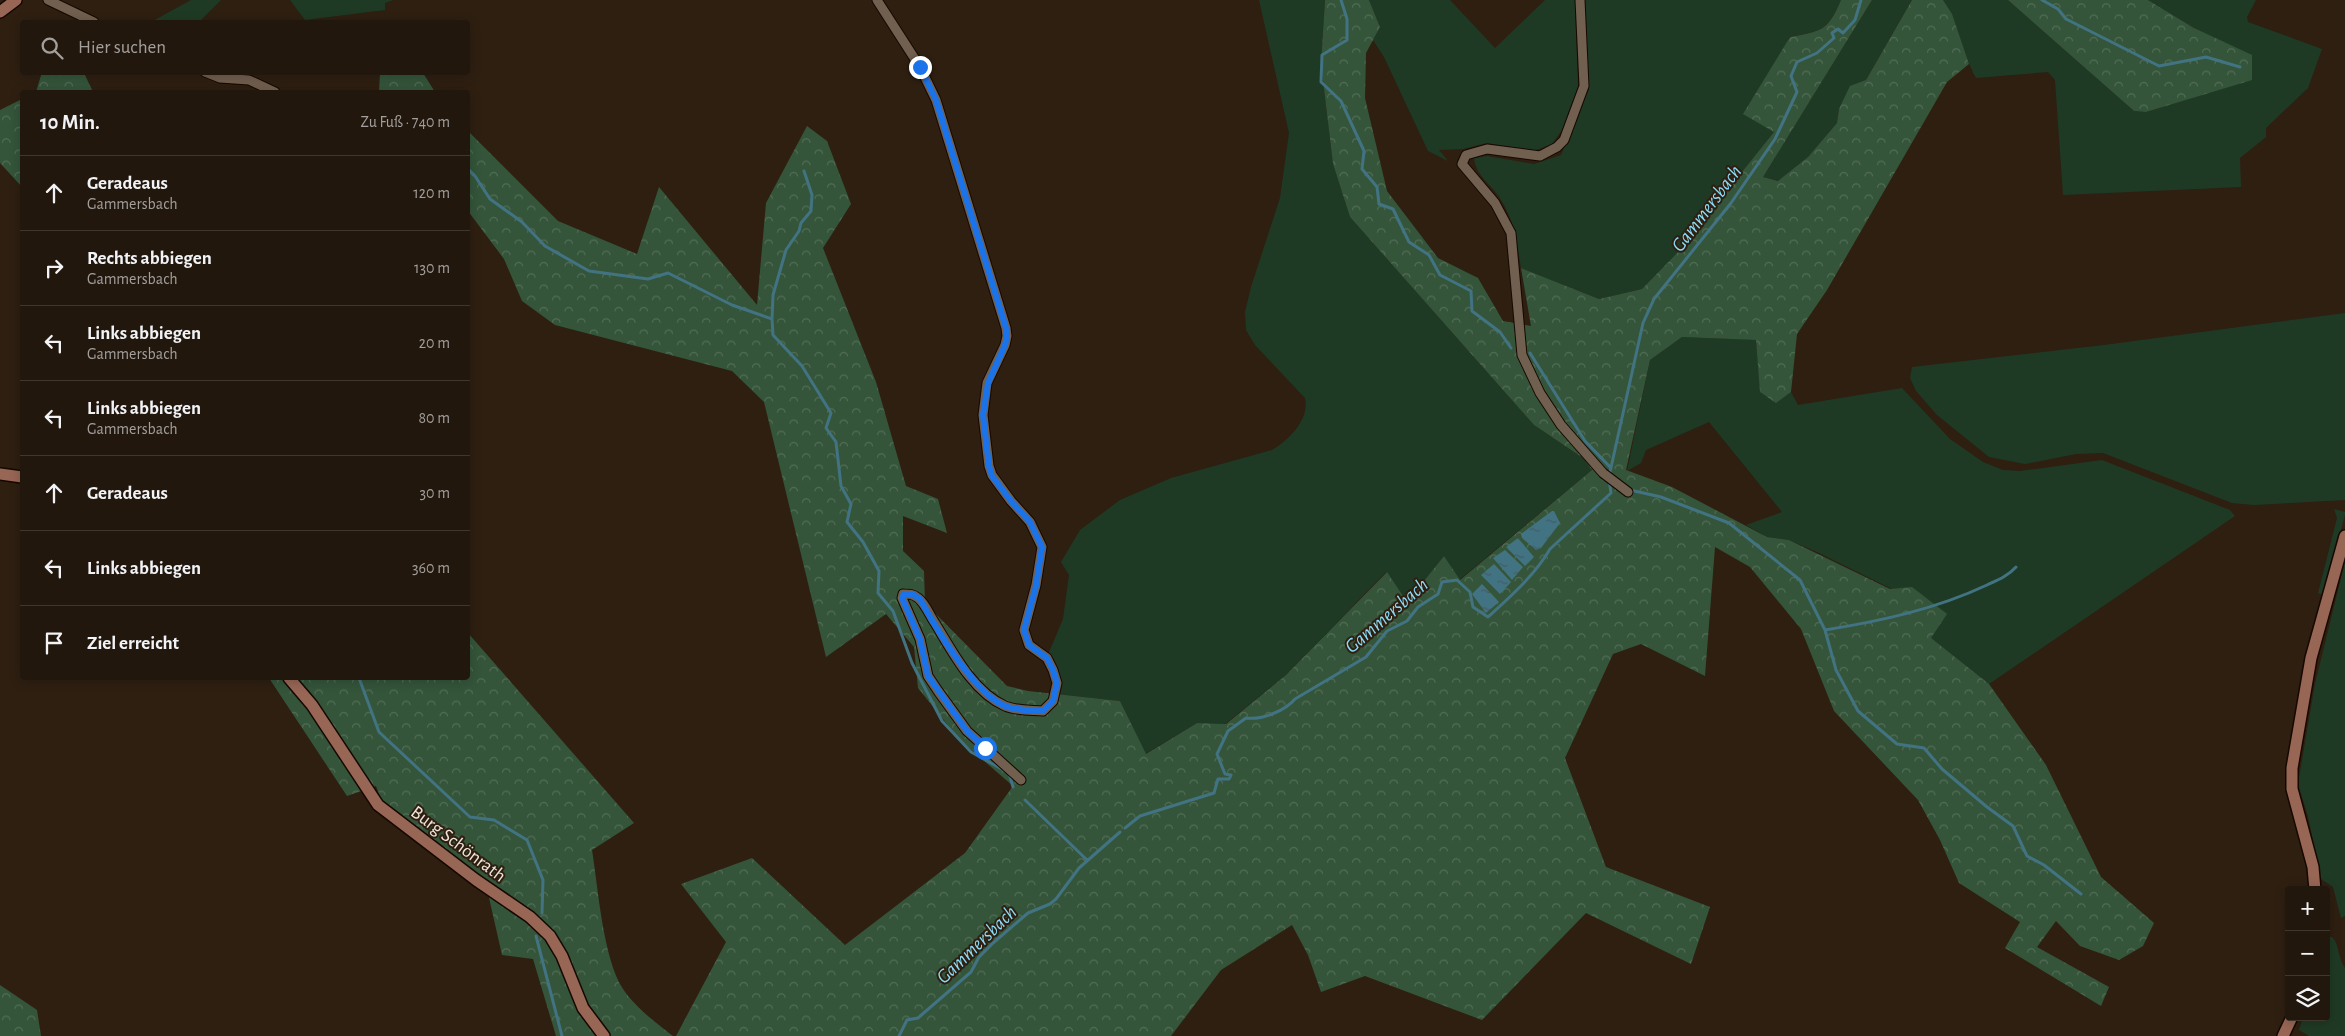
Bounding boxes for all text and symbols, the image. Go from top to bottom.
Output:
search box [20,20,470,75]
icon: search [38,34,66,62]
text: Hier suchen [78,38,166,57]
route end [909,56,932,79]
text: 10 Min. [40,112,100,133]
text: Zu Fuß · 740 m [361,114,450,130]
water label: Gammersbach [1668,162,1746,256]
text: Geradeaus [87,174,168,193]
icon: ahead [40,179,68,207]
text: 120 m [413,185,450,201]
text: Gammersbach [87,196,178,212]
text: Rechts abbiegen [87,249,212,268]
icon: right [40,254,68,282]
text: 130 m [414,260,450,276]
text: Gammersbach [87,271,178,287]
text: Links abbiegen [87,324,201,343]
icon: left [40,329,68,357]
text: 20 m [419,335,450,351]
text: Gammersbach [87,346,178,362]
text: Links abbiegen [87,399,201,418]
icon: left [40,404,68,432]
text: 80 m [419,410,450,426]
text: Gammersbach [87,421,178,437]
icon: ahead [40,479,68,507]
text: Geradeaus [87,484,168,503]
text: 30 m [420,485,450,501]
icon: left [40,554,68,582]
text: Links abbiegen [87,559,201,578]
text: 360 m [412,560,450,576]
water label: Gammersbach [1341,575,1432,657]
icon: arrive [40,629,68,657]
text: Ziel erreicht [87,634,179,653]
route start [974,737,997,760]
street label: Burg Schönrath [407,802,509,886]
map controls [2285,886,2330,1021]
button: + [2285,886,2330,931]
water label: Gammersbach [933,902,1021,988]
button: − [2285,931,2330,976]
button: layers [2285,976,2330,1021]

